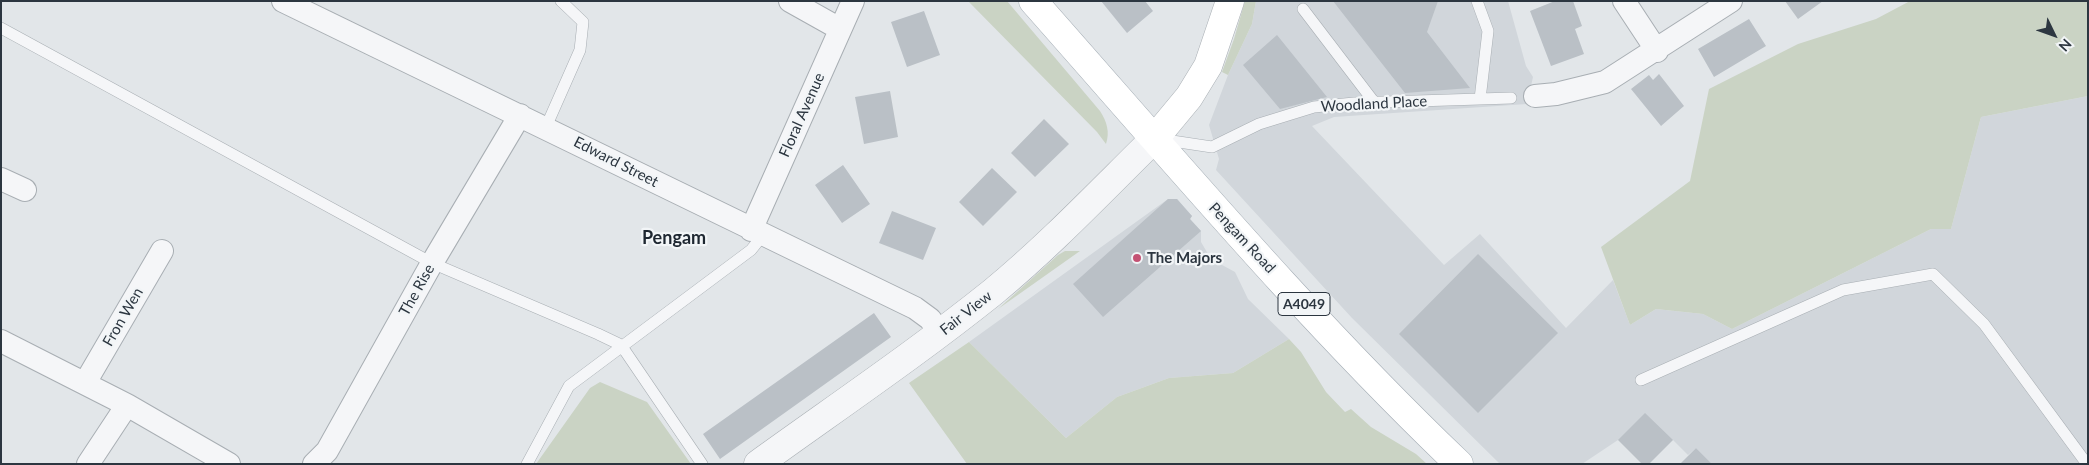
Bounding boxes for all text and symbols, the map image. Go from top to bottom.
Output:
north arrow [2029,10,2079,60]
text: N [2056,36,2075,55]
street label: Floral Avenue [775,70,829,160]
street label: Woodland Place [1320,92,1428,116]
street label: Edward Street [571,133,661,191]
street label: Pengam Road [1205,199,1279,277]
district label: Pengam [642,227,706,249]
place label: The Majors [1147,249,1222,267]
marker: The Majors [1131,252,1143,264]
street label: The Rise [396,261,438,319]
street label: Fron Wen [99,284,147,350]
street label: Fair View [936,287,996,339]
road number: A4049 [1278,292,1330,316]

